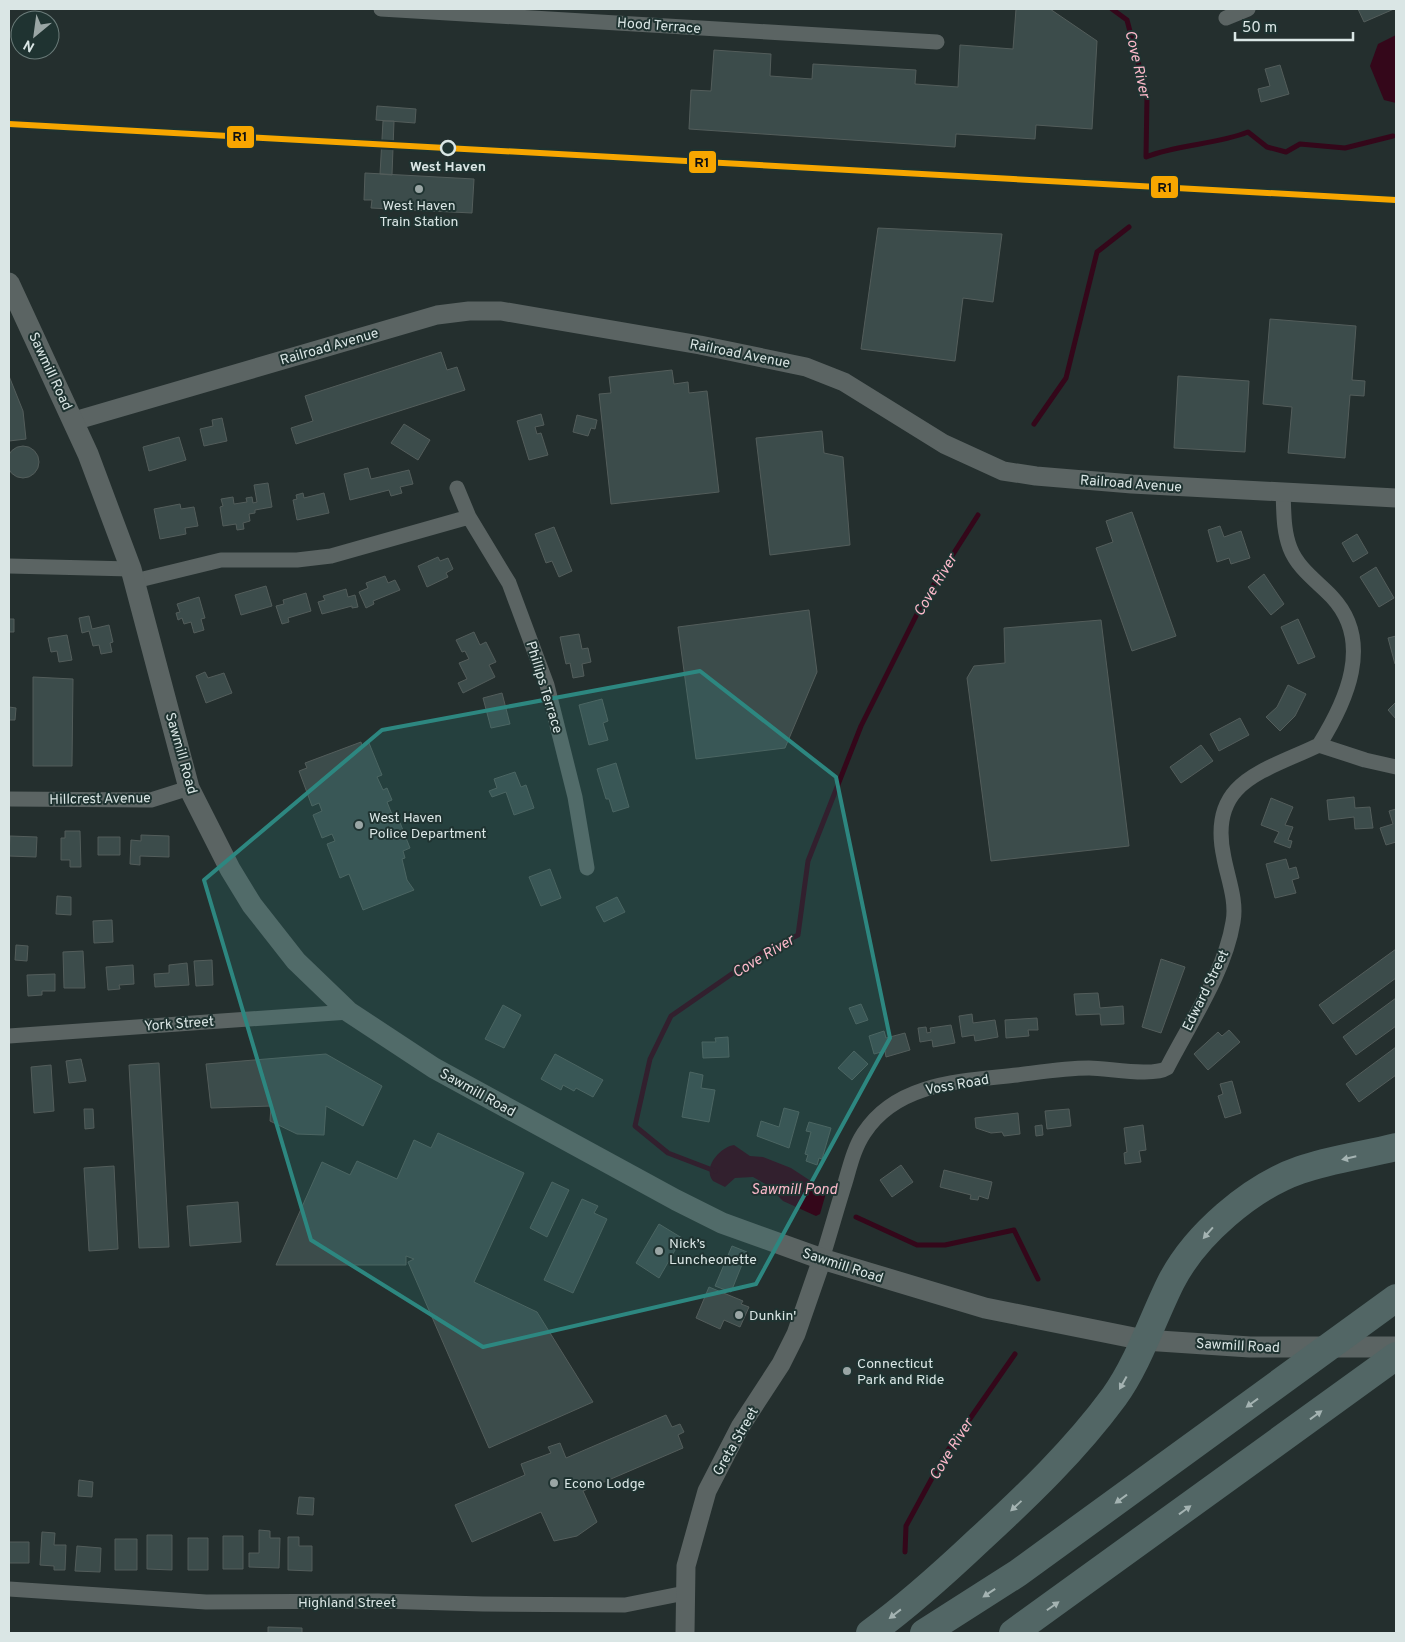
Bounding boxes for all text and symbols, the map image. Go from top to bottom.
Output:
north arrow [10,10,60,60]
scale bar [1235,10,1352,42]
street label: Hood Terrace [616,15,701,38]
text: 50 m [1242,19,1277,38]
water label: Cove River [1119,28,1154,101]
text: N [21,35,38,55]
line badge: R1 [226,125,255,149]
text: R1 [232,129,248,146]
marker: West Haven [440,140,456,156]
line badge: R1 [688,150,717,174]
text: R1 [694,155,710,172]
place label: West Haven [410,159,486,176]
line badge: R1 [1150,175,1179,199]
text: R1 [1157,180,1173,197]
marker: West Haven Train Station [413,183,425,195]
place label: West Haven Train Station [380,198,458,231]
street label: Railroad Avenue [278,325,381,370]
street label: Sawmill Road [24,330,75,413]
street label: Railroad Avenue [688,336,791,373]
street label: Railroad Avenue [1080,472,1182,497]
water label: Cove River [910,550,963,620]
street label: Phillips Terrace [521,639,566,736]
street label: Sawmill Road [161,711,200,796]
street label: Hillcrest Avenue [49,790,151,809]
place label: West Haven Police Department [369,810,487,843]
marker: West Haven Police Department [353,819,365,831]
water label: Cove River [729,931,799,983]
street label: Edward Street [1179,947,1233,1034]
street label: York Street [144,1014,215,1035]
street label: Sawmill Road [436,1065,518,1121]
street label: Voss Road [924,1072,990,1099]
one-way arrow [1341,1154,1356,1162]
water label: Sawmill Pond [751,1181,838,1200]
one-way arrow [1202,1226,1213,1239]
place label: Nick’s Luncheonette [669,1236,757,1269]
marker: Nick’s Luncheonette [653,1245,665,1257]
street label: Sawmill Road [800,1245,885,1288]
place label: Dunkin' [749,1308,796,1325]
marker: Dunkin' [733,1309,745,1321]
street label: Sawmill Road [1195,1336,1280,1357]
place label: Connecticut Park and Ride [857,1356,944,1389]
marker: Connecticut Park and Ride [841,1365,853,1377]
one-way arrow [1118,1377,1127,1390]
one-way arrow [1245,1398,1259,1408]
street label: Greta Street [710,1404,763,1479]
one-way arrow [1309,1410,1323,1420]
water label: Cove River [926,1414,979,1484]
place label: Econo Lodge [564,1476,645,1493]
marker: Econo Lodge [548,1477,560,1489]
one-way arrow [1114,1494,1128,1504]
one-way arrow [1011,1500,1023,1512]
one-way arrow [1178,1506,1191,1516]
one-way arrow [982,1588,995,1598]
street label: Highland Street [298,1595,396,1612]
one-way arrow [1046,1601,1060,1611]
one-way arrow [889,1609,902,1620]

